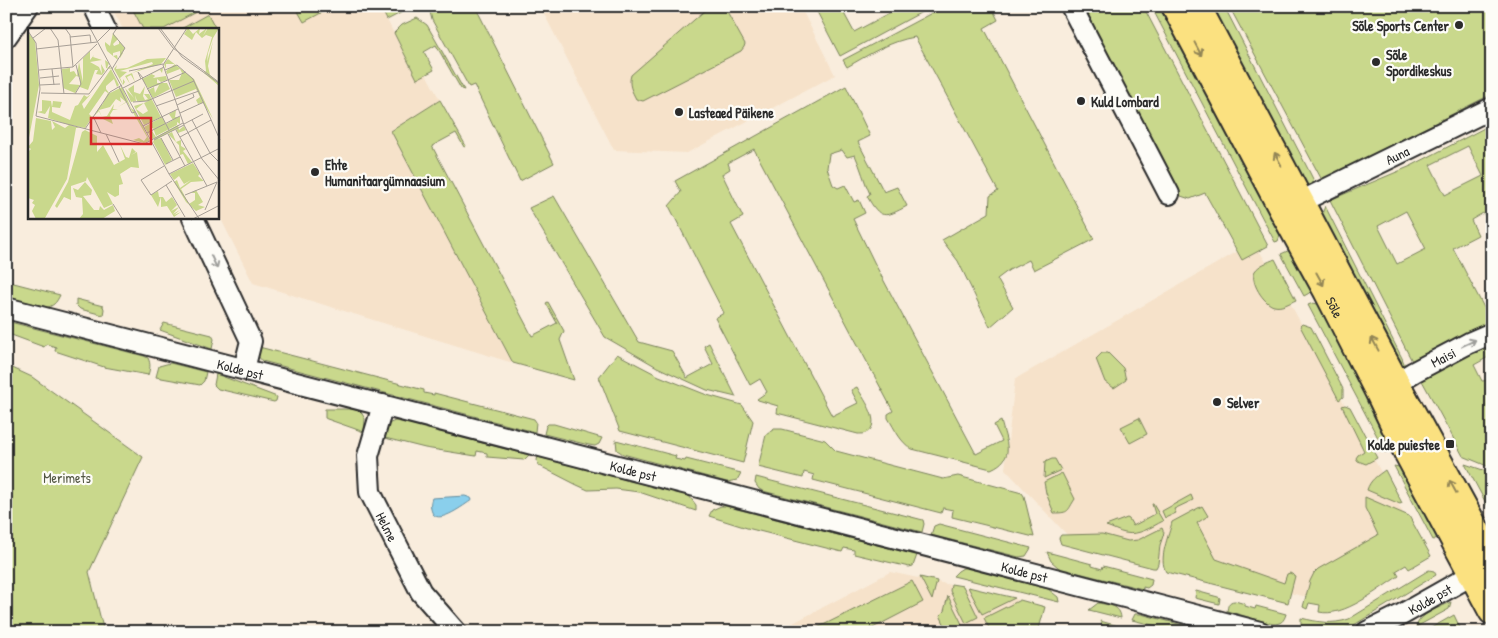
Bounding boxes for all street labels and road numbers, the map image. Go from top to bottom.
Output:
street label: Auna [1382,140,1413,168]
street label: Sõle [1322,293,1349,321]
street label: Maisi [1427,342,1459,371]
street label: Kolde pst [215,353,266,384]
street label: Kolde pst [608,455,659,485]
street label: Helme [372,508,403,545]
street label: Kolde pst [999,556,1050,586]
street label: Kolde pst [1404,579,1455,619]

